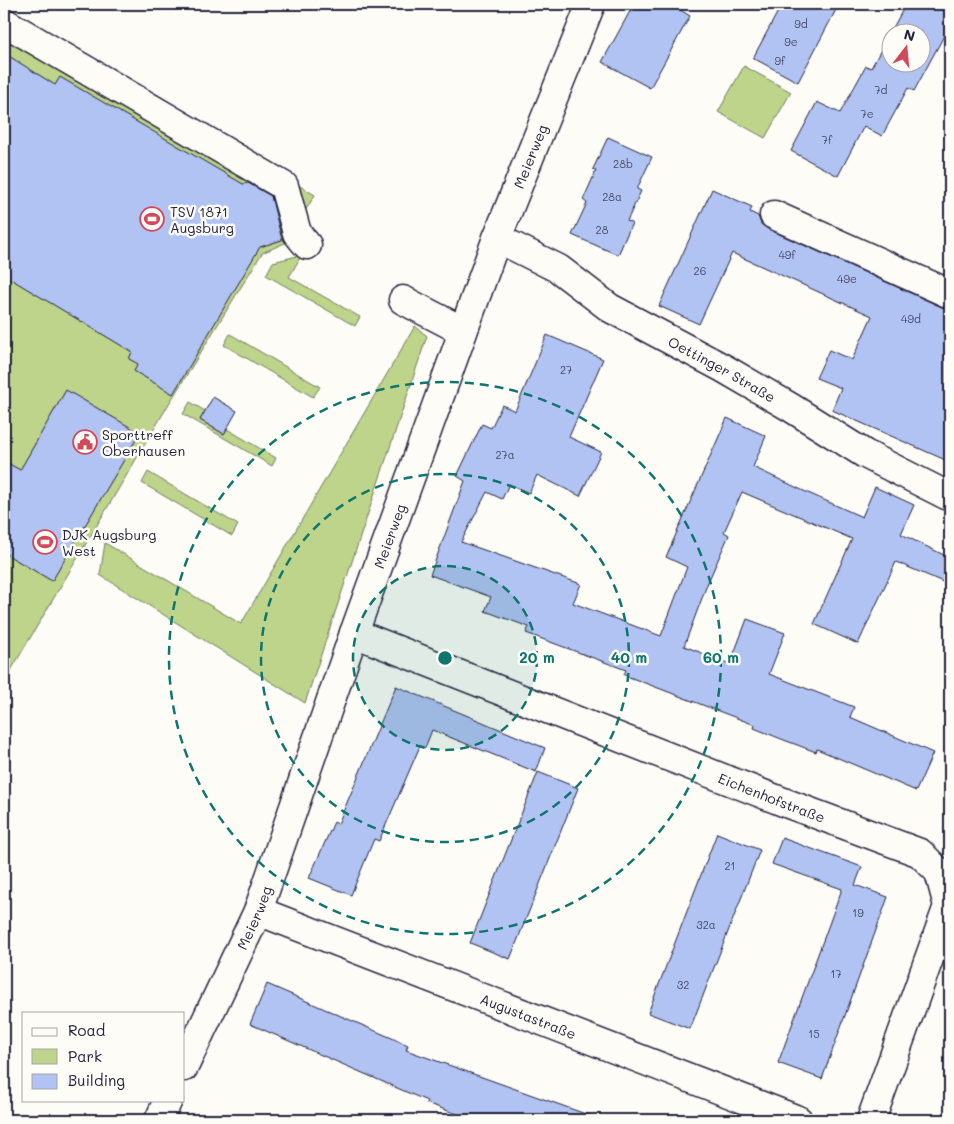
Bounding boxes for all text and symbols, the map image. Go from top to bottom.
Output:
house number: 9d [794,16,808,31]
north arrow [882,22,932,72]
text: N [902,24,917,46]
house number: 9e [784,34,798,49]
house number: 9f [775,53,786,68]
house number: 7d [874,82,888,97]
house number: 7e [861,106,874,121]
street label: Meierweg [508,121,551,191]
house number: 7f [822,132,833,147]
house number: 28b [613,156,633,171]
house number: 28a [602,189,622,204]
place label: TSV 1871 Augsburg [170,202,234,237]
sports icon: TSV 1871 Augsburg [139,206,165,232]
house number: 28 [596,222,609,237]
house number: 49f [778,247,796,262]
house number: 26 [694,263,706,278]
house number: 49e [837,271,857,286]
house number: 49d [901,311,921,326]
street label: Oettinger Straße [665,331,779,406]
house number: 27 [560,362,572,377]
place label: Sporttreff Oberhausen [102,425,185,460]
public building icon: Sporttreff Oberhausen [72,429,98,455]
house number: 27a [495,447,515,462]
street label: Meierweg [369,501,410,571]
place label: DJK Augsburg West [62,525,156,560]
sports icon: DJK Augsburg West [32,529,58,555]
text: 20 m [519,647,555,667]
text: 40 m [611,647,647,667]
text: 60 m [703,647,739,667]
centre of rings [436,649,454,667]
street label: Eichenhofstraße [716,768,828,826]
house number: 21 [724,858,736,873]
street label: Meierweg [232,883,275,952]
house number: 19 [852,905,864,920]
house number: 32a [696,917,716,932]
house number: 17 [830,966,842,981]
house number: 32 [677,977,689,992]
street label: Augustastraße [478,989,579,1043]
legend [22,1012,185,1102]
text: Road [68,1020,105,1040]
house number: 15 [808,1026,820,1041]
text: Park [68,1046,102,1066]
text: Building [68,1070,125,1090]

